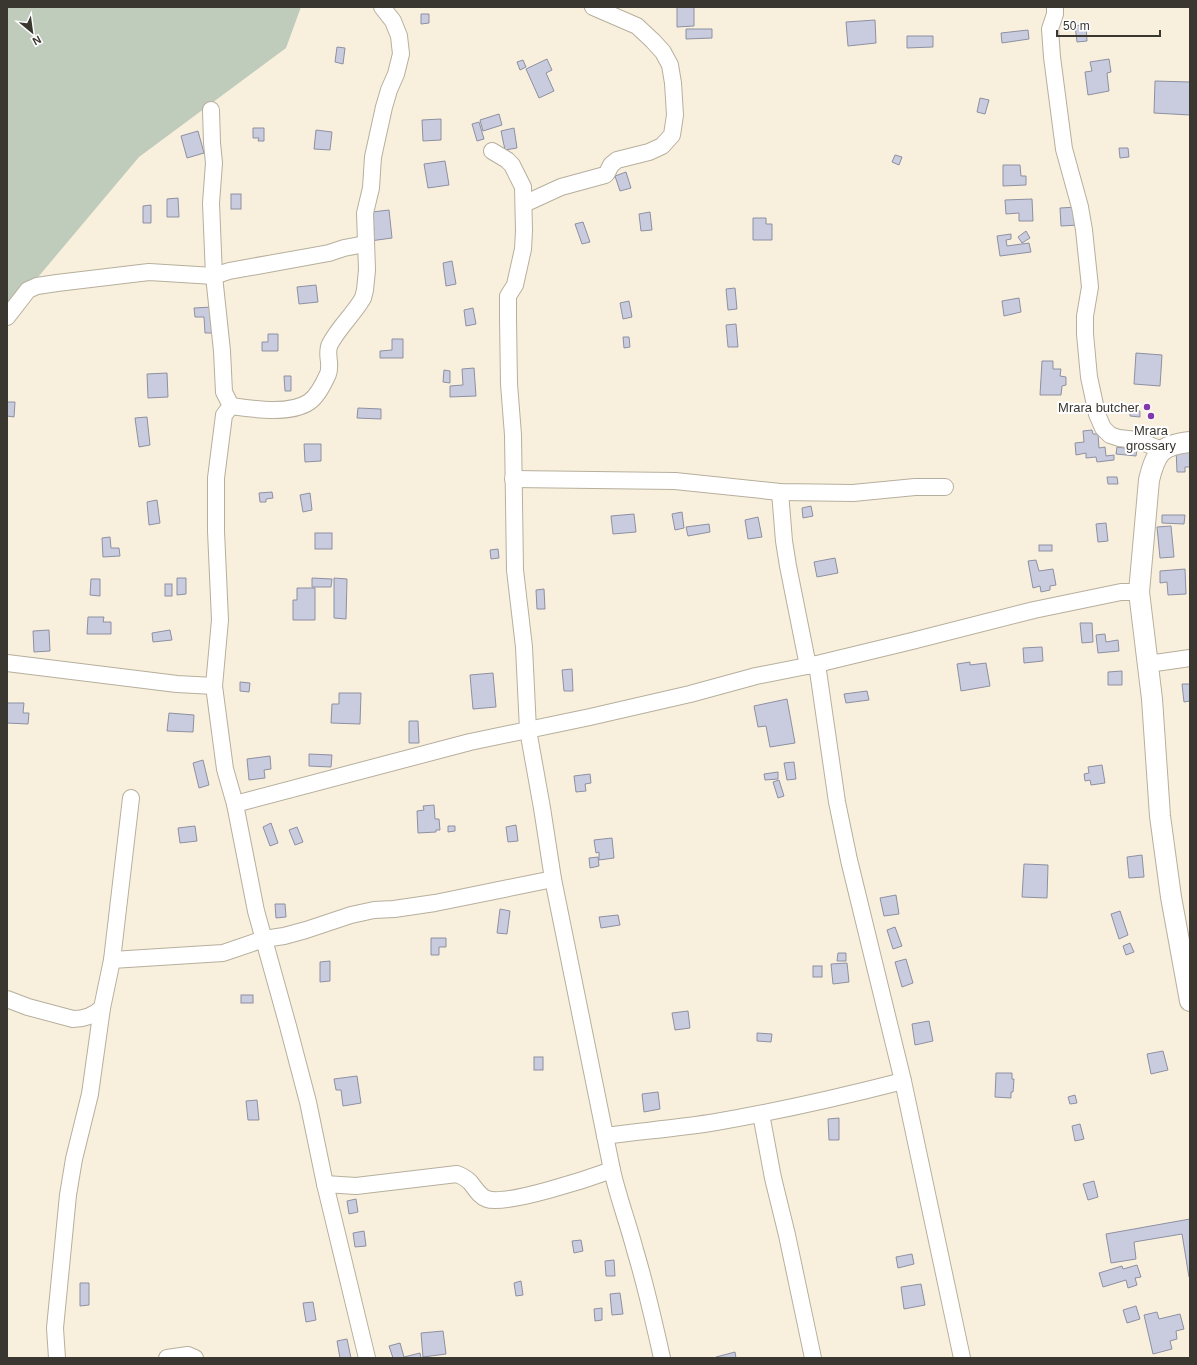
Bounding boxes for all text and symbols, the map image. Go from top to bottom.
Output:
north arrow [12,12,52,52]
scale bar [1057,12,1160,38]
text: 50 m [1063,19,1090,33]
text: N [30,34,43,48]
place label: Mrara butcher [1058,400,1140,415]
marker: Mrara butcher [1142,402,1152,412]
marker: Mrara grossary [1146,411,1156,421]
place label: Mrara grossary [1126,423,1176,453]

